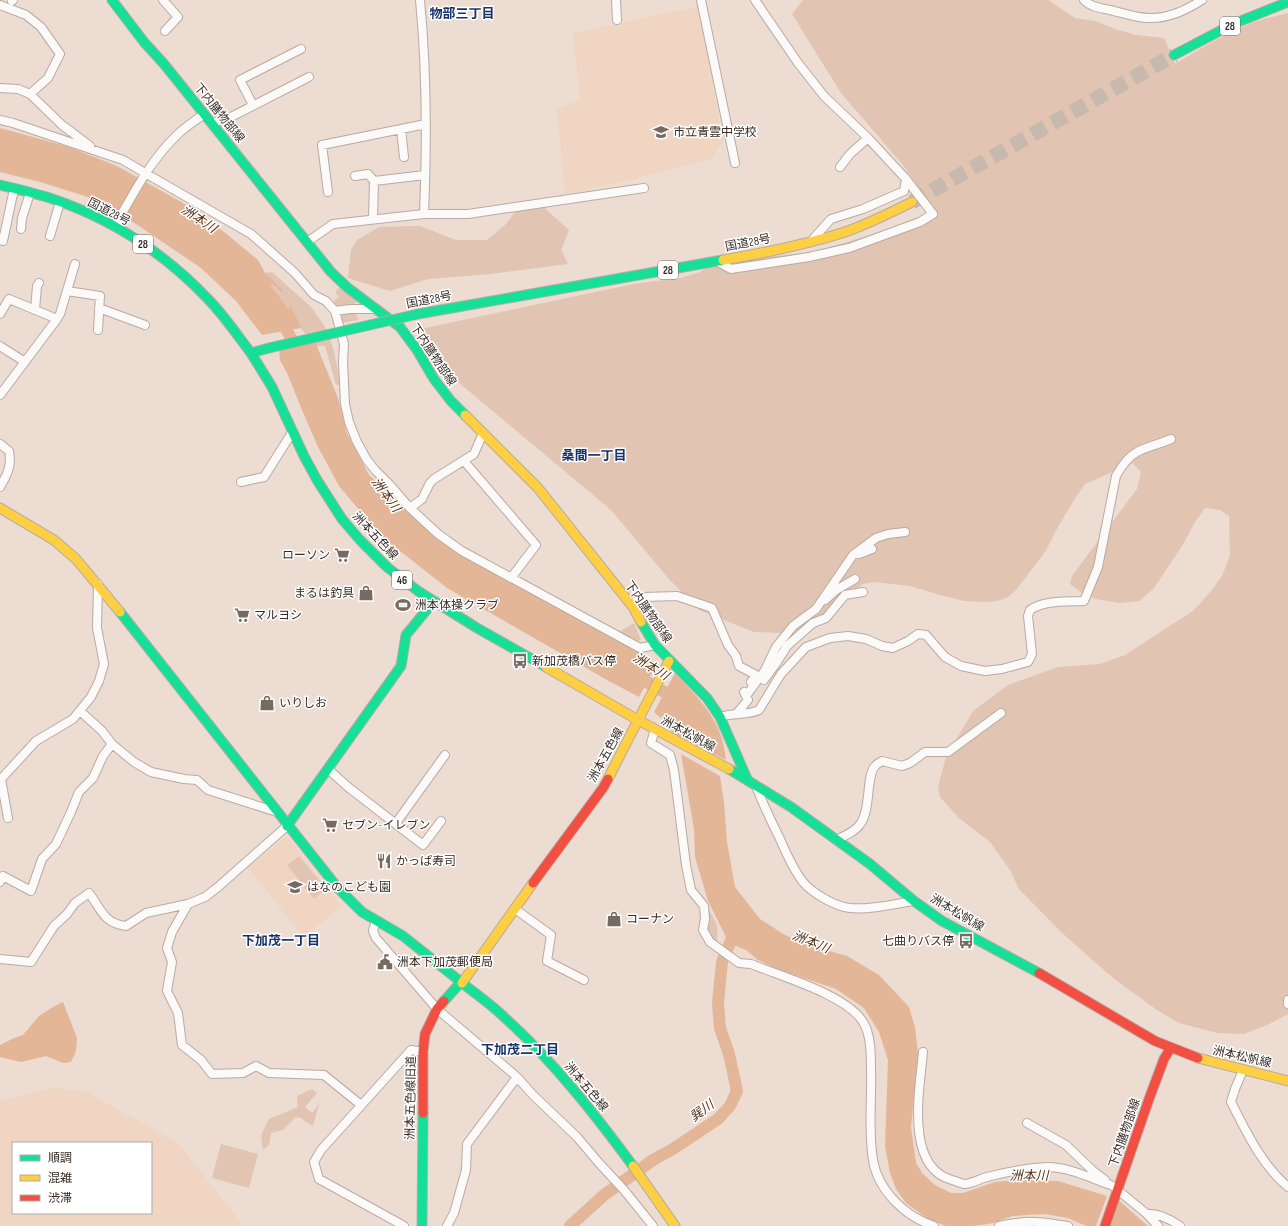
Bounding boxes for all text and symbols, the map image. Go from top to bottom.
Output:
district label: 物部三丁目 [429,6,495,22]
road number: 28 [1220,17,1240,35]
street label: 下内膳物部線 [191,80,247,146]
school or university icon: 市立青雲中学校 [652,123,670,141]
place label: 市立青雲中学校 [673,125,757,140]
street label: 国道28号 [85,195,133,229]
water label: 洲本川 [178,201,221,238]
street label: 国道28号 [724,231,772,255]
road number: 28 [133,235,153,253]
road number: 28 [658,261,678,279]
street label: 国道28号 [405,288,453,312]
street label: 下内膳物部線 [407,321,459,389]
district label: 桑間一丁目 [561,448,627,464]
water label: 洲本川 [368,475,405,517]
street label: 洲本五色線 [349,509,401,563]
supermarket icon: ローソン [333,546,351,564]
place label: ローソン [282,548,330,563]
road number: 46 [392,571,412,589]
street label: 下内膳物部線 [621,578,675,646]
shop icon: まるは釣具 [357,584,375,602]
place label: まるは釣具 [294,586,354,601]
sports icon: 洲本体操クラブ [394,596,412,614]
place label: 洲本体操クラブ [415,598,499,613]
supermarket icon: マルヨシ [233,606,251,624]
place label: マルヨシ [254,608,302,623]
water label: 洲本川 [630,650,673,685]
bus stop icon: 新加茂橋バス停 [511,652,529,670]
place label: 新加茂橋バス停 [532,654,616,669]
shop icon: いりしお [258,694,276,712]
place label: いりしお [279,696,327,711]
street label: 洲本松帆線 [658,713,718,755]
street label: 洲本五色線 [585,725,627,785]
supermarket icon: セブン-イレブン [321,816,339,834]
place label: セブン-イレブン [342,818,430,833]
restaurant icon: かっぱ寿司 [375,852,393,870]
place label: かっぱ寿司 [396,854,456,869]
school or university icon: はなのこども園 [286,878,304,896]
place label: はなのこども園 [307,880,391,895]
street label: 洲本松帆線 [927,891,987,935]
shop icon: コーナン [605,910,623,928]
place label: コーナン [626,912,674,927]
water label: 洲本川 [790,927,834,957]
bus stop icon: 七曲りバス停 [957,932,975,950]
district label: 下加茂一丁目 [242,933,320,949]
place label: 七曲りバス停 [882,934,954,949]
public building icon: 洲本下加茂郵便局 [376,953,394,971]
place label: 洲本下加茂郵便局 [397,955,493,970]
district label: 下加茂二丁目 [481,1042,559,1058]
street label: 洲本松帆線 [1211,1043,1273,1071]
street label: 洲本五色線旧道 [403,1056,419,1140]
street label: 洲本五色線 [561,1059,611,1115]
water label: 巽川 [687,1096,719,1125]
street label: 下内膳物部線 [1106,1097,1144,1169]
legend [12,1142,152,1214]
text: 順調 [48,1151,72,1166]
water label: 洲本川 [1009,1168,1050,1184]
text: 混雑 [48,1171,72,1186]
text: 渋滞 [48,1191,72,1206]

